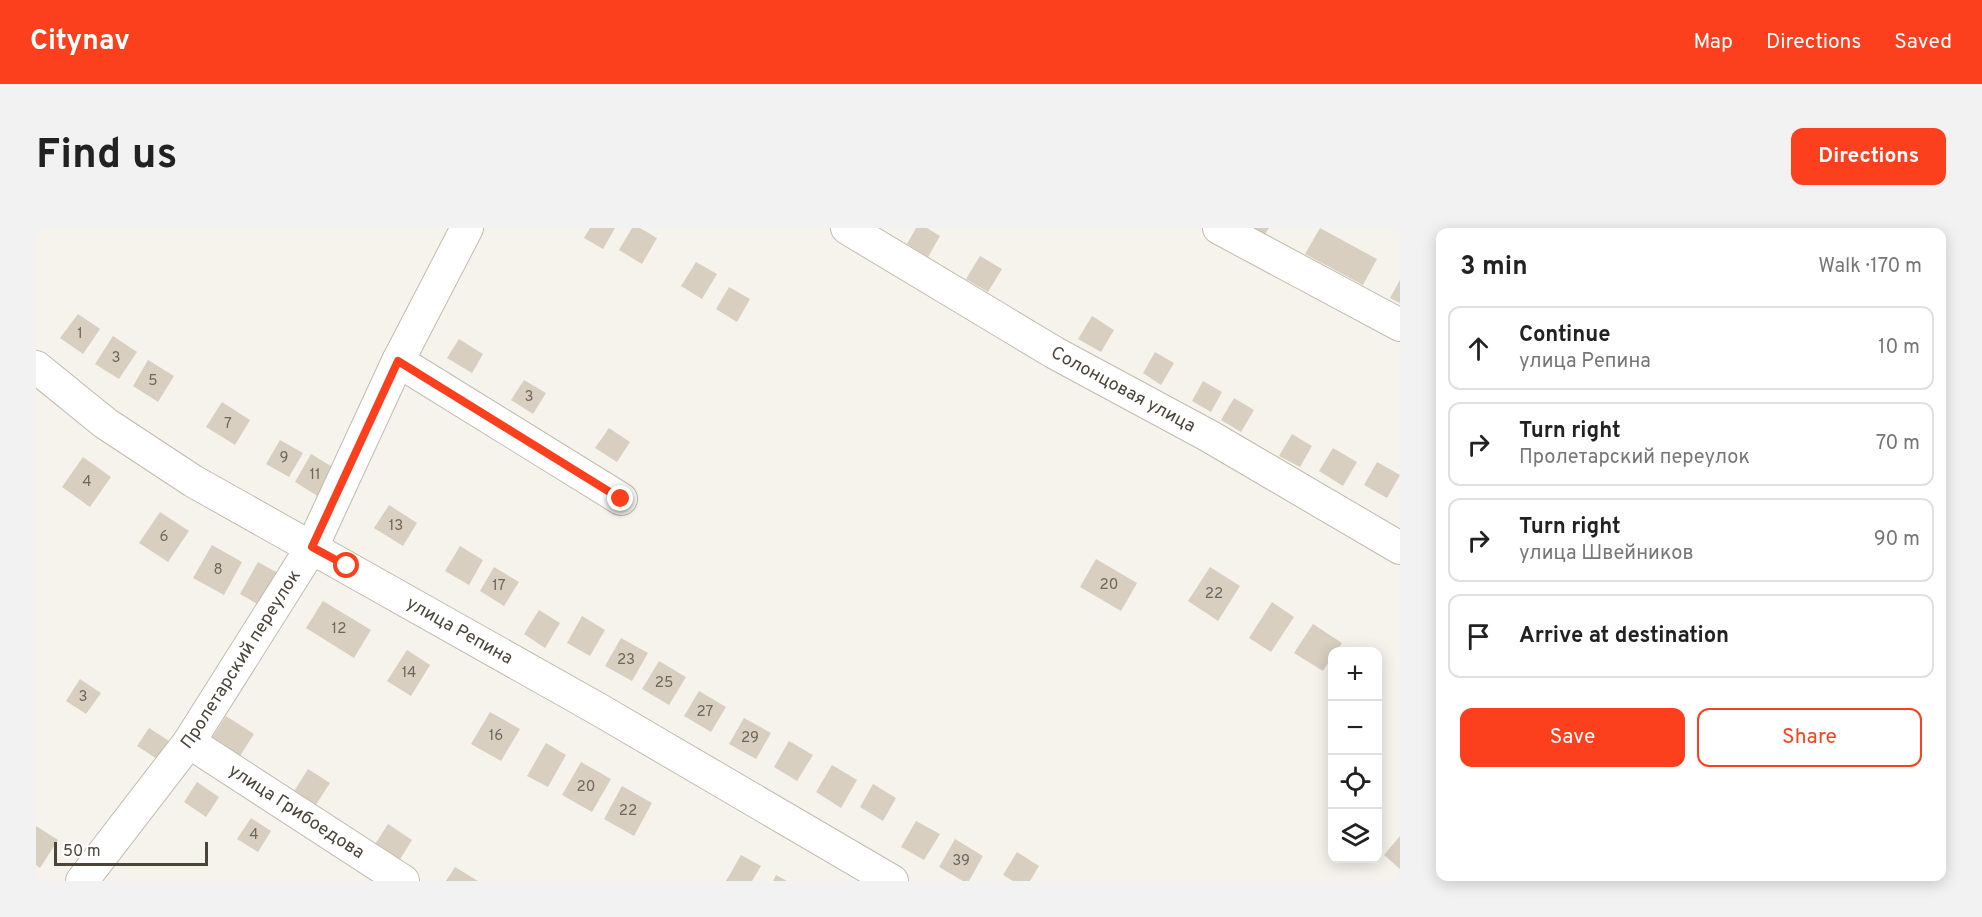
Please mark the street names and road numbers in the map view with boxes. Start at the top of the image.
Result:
street label: Солонцовая улица [1047,341,1199,438]
street label: Пролетарский переулок [176,565,306,754]
street label: улица Репина [402,592,517,670]
street label: улица Грибоедова [224,759,369,864]

